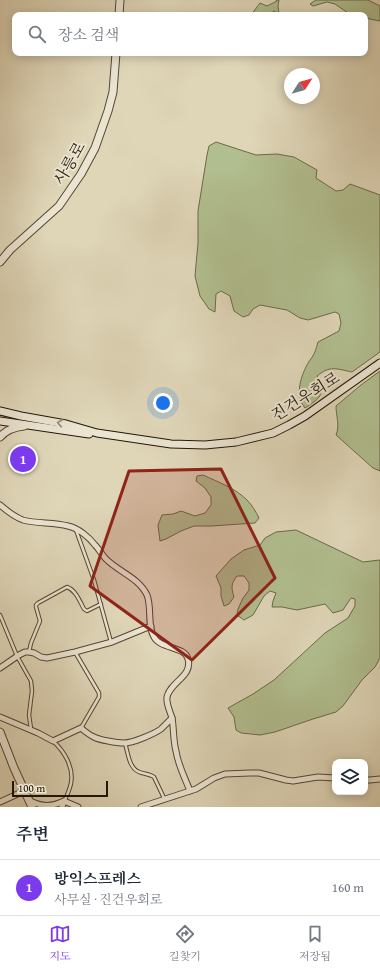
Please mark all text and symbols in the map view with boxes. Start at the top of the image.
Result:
search box [12,12,368,56]
icon: search [26,23,48,45]
text: 장소 검색 [58,24,119,45]
north arrow [284,68,320,104]
street label: 사릉로 [47,136,91,189]
street label: 진건우회로 [266,365,345,427]
your location [153,393,173,413]
one-way arrow [57,419,63,428]
pin: 1 [10,444,36,474]
map controls [332,759,368,795]
button: layers [332,759,368,795]
scale bar [12,779,108,798]
text: 100 m [18,780,45,796]
text: 주변 [16,821,49,846]
text: 방익스프레스 [54,868,141,889]
text: 1 [26,878,32,897]
text: 160 m [332,878,364,897]
text: 사무실 · 진건우회로 [54,890,162,909]
tab: 지도 [49,923,71,964]
tab: 길찾기 [169,923,201,964]
tab: 저장됨 [299,923,331,964]

